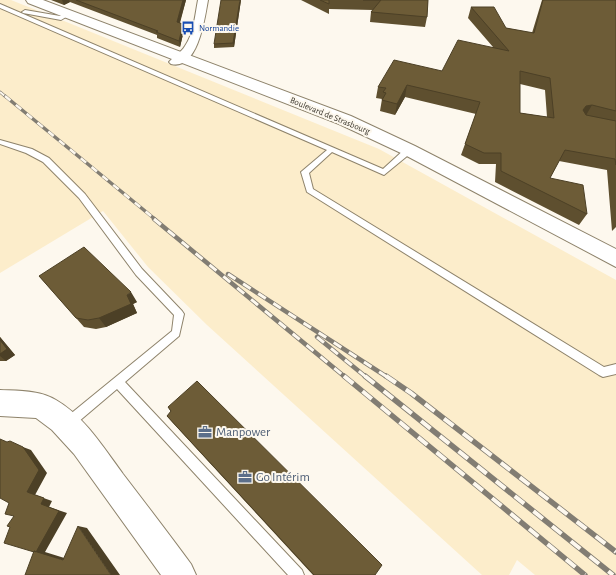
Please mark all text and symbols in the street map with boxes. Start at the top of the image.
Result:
bus stop icon: Normandie [180,20,196,36]
place label: Normandie [199,24,239,33]
street label: Boulevard de Strasbourg [289,96,372,136]
office icon: Manpower [197,424,213,440]
place label: Manpower [216,426,271,439]
office icon: Go Intérim [237,469,253,485]
place label: Go Intérim [256,471,310,484]

